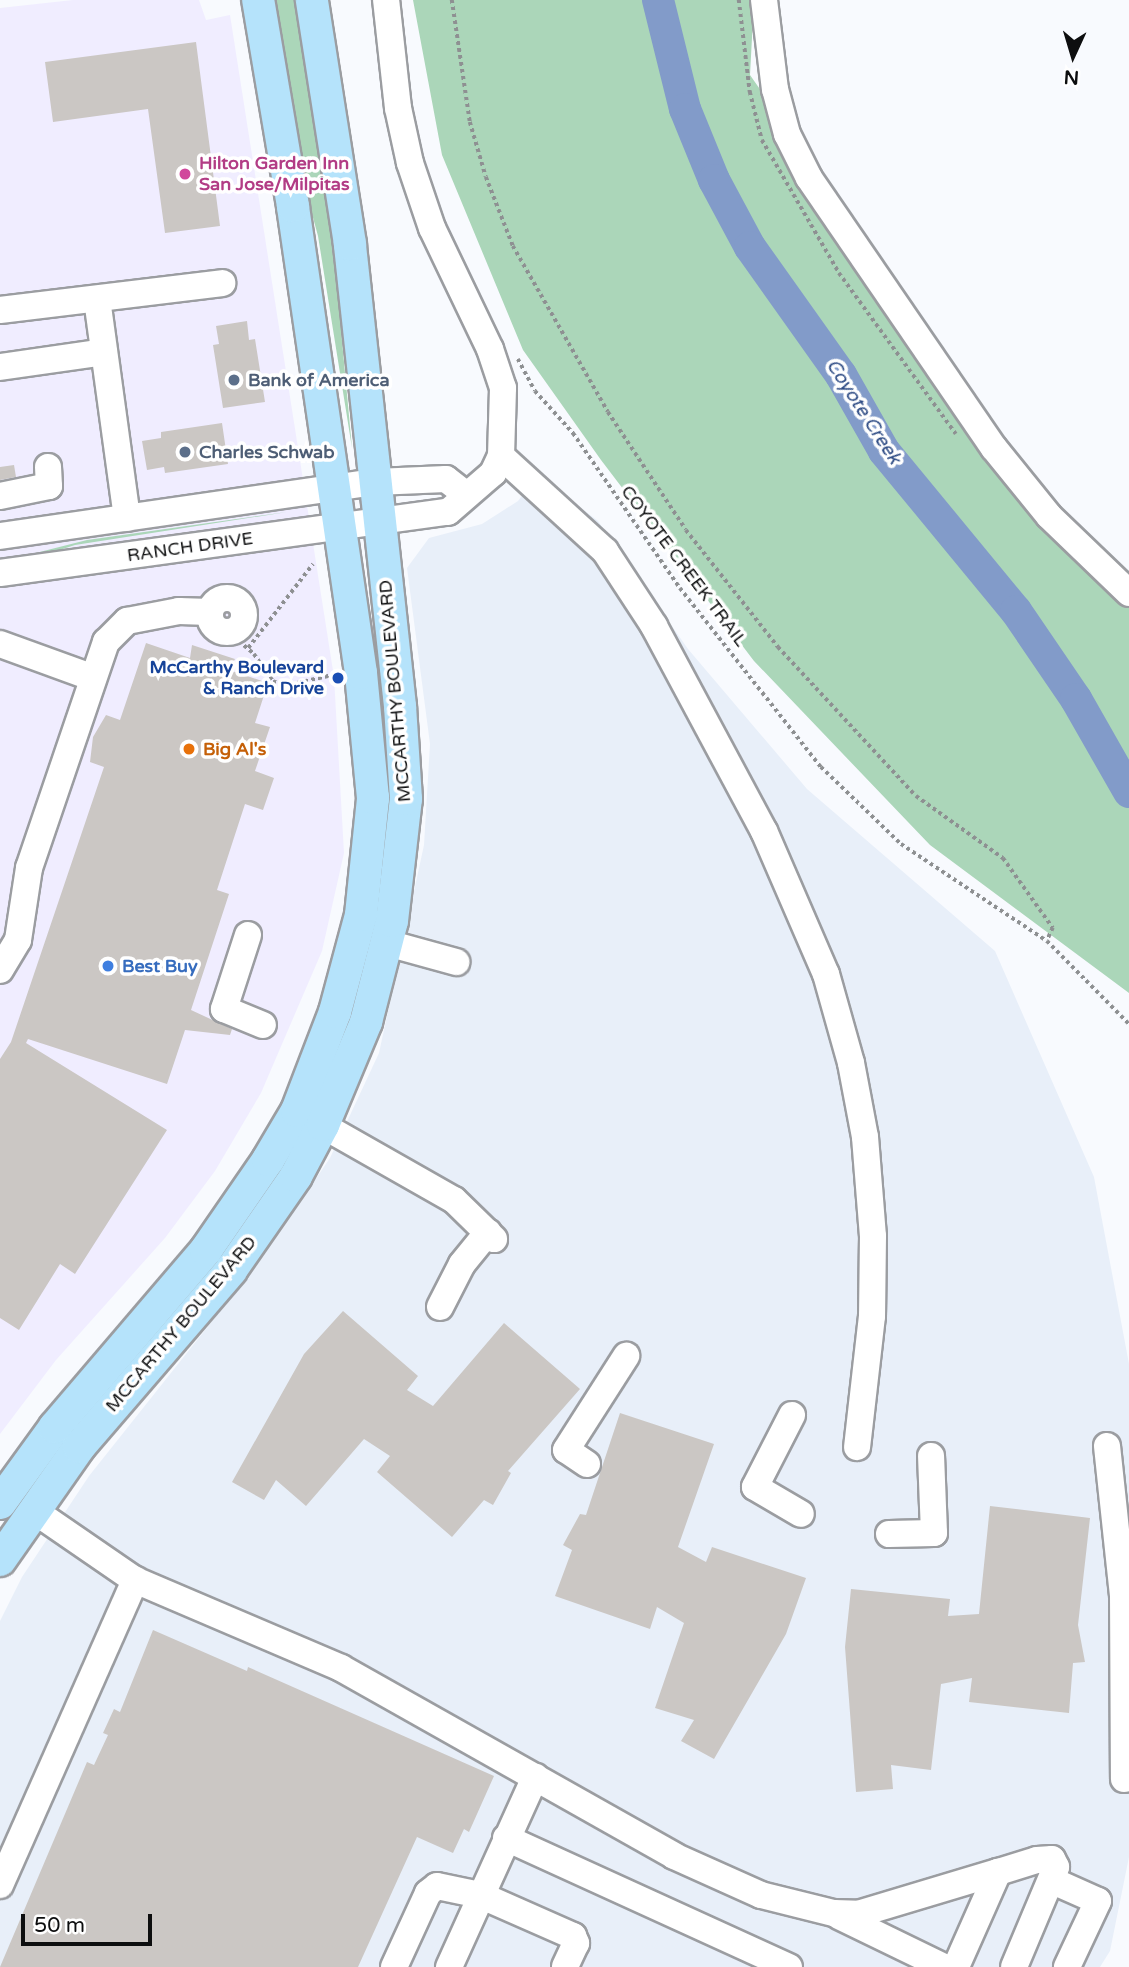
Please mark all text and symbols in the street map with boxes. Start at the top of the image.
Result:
north arrow [1038,21,1108,91]
text: N [1063,65,1080,88]
place label: Hilton Garden Inn San Jose/Milpitas [199,153,350,196]
marker: Hilton Garden Inn San Jose/Milpitas [177,166,193,182]
water label: Coyote Creek [821,355,905,469]
place label: Bank of America [248,369,390,391]
marker: Bank of America [226,372,242,388]
place label: Charles Schwab [199,441,335,463]
marker: Charles Schwab [177,444,193,460]
street label: COYOTE CREEK TRAIL [616,481,752,651]
street label: RANCH DRIVE [126,527,254,567]
street label: MCCARTHY BOULEVARD [375,579,415,803]
place label: McCarthy Boulevard & Ranch Drive [150,657,324,700]
marker: McCarthy Boulevard & Ranch Drive [330,670,346,686]
place label: Big Al's [203,738,266,760]
marker: Big Al's [181,741,197,757]
place label: Best Buy [122,955,198,977]
marker: Best Buy [100,958,116,974]
street label: MCCARTHY BOULEVARD [101,1232,261,1416]
scale bar [24,1900,156,1944]
text: 50 m [34,1913,85,1938]

